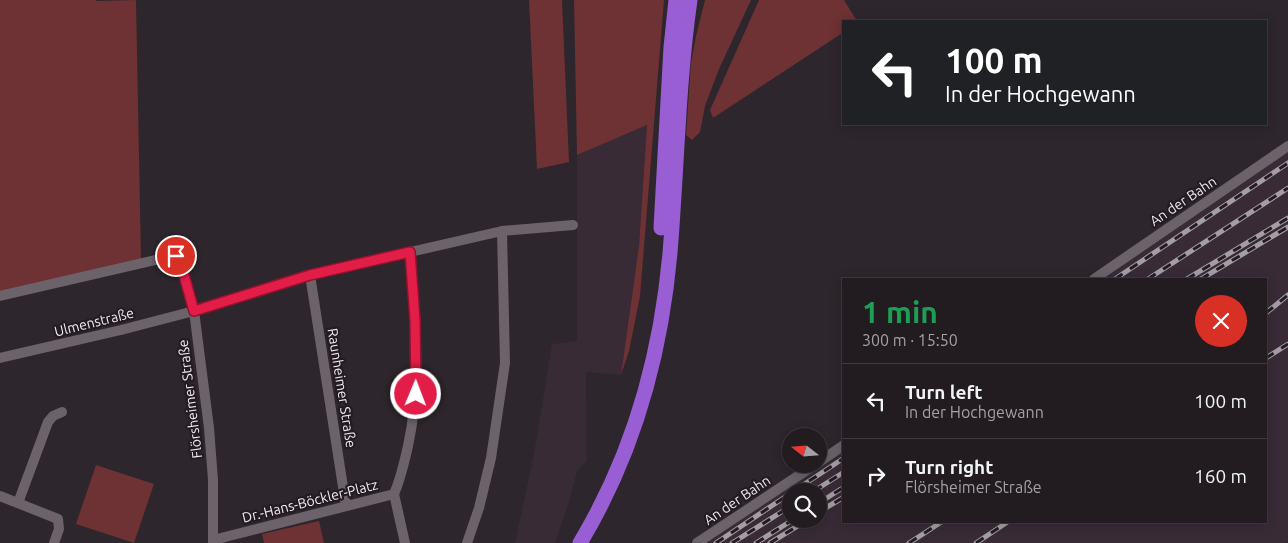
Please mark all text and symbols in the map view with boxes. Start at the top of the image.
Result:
icon: left [862,40,927,105]
text: 100 m [945,40,1043,80]
text: In der Hochgewann [945,81,1136,106]
street label: An der Bahn [1147,173,1219,229]
pin [155,235,197,277]
icon: arrive [162,242,190,270]
text: 1 min [862,295,938,329]
button: close [1195,295,1247,347]
street label: Ulmenstraße [53,304,135,340]
street label: Raunheimer Straße [325,327,359,449]
text: 300 m · 15:50 [862,331,958,349]
street label: Flörsheimer Straße [175,339,205,459]
position arrow [389,367,441,419]
text: Turn left [905,381,983,403]
icon: left [862,387,890,415]
text: 100 m [1194,390,1247,412]
text: In der Hochgewann [905,403,1044,421]
north arrow [782,428,828,472]
map controls [782,428,827,528]
text: Turn right [905,456,993,478]
icon: right [862,462,890,490]
text: 160 m [1194,465,1247,487]
street label: An der Bahn [701,472,773,528]
street label: Dr.-Hans-Böckler-Platz [240,476,380,526]
text: Flörsheimer Straße [905,478,1042,496]
button: search [782,483,827,528]

